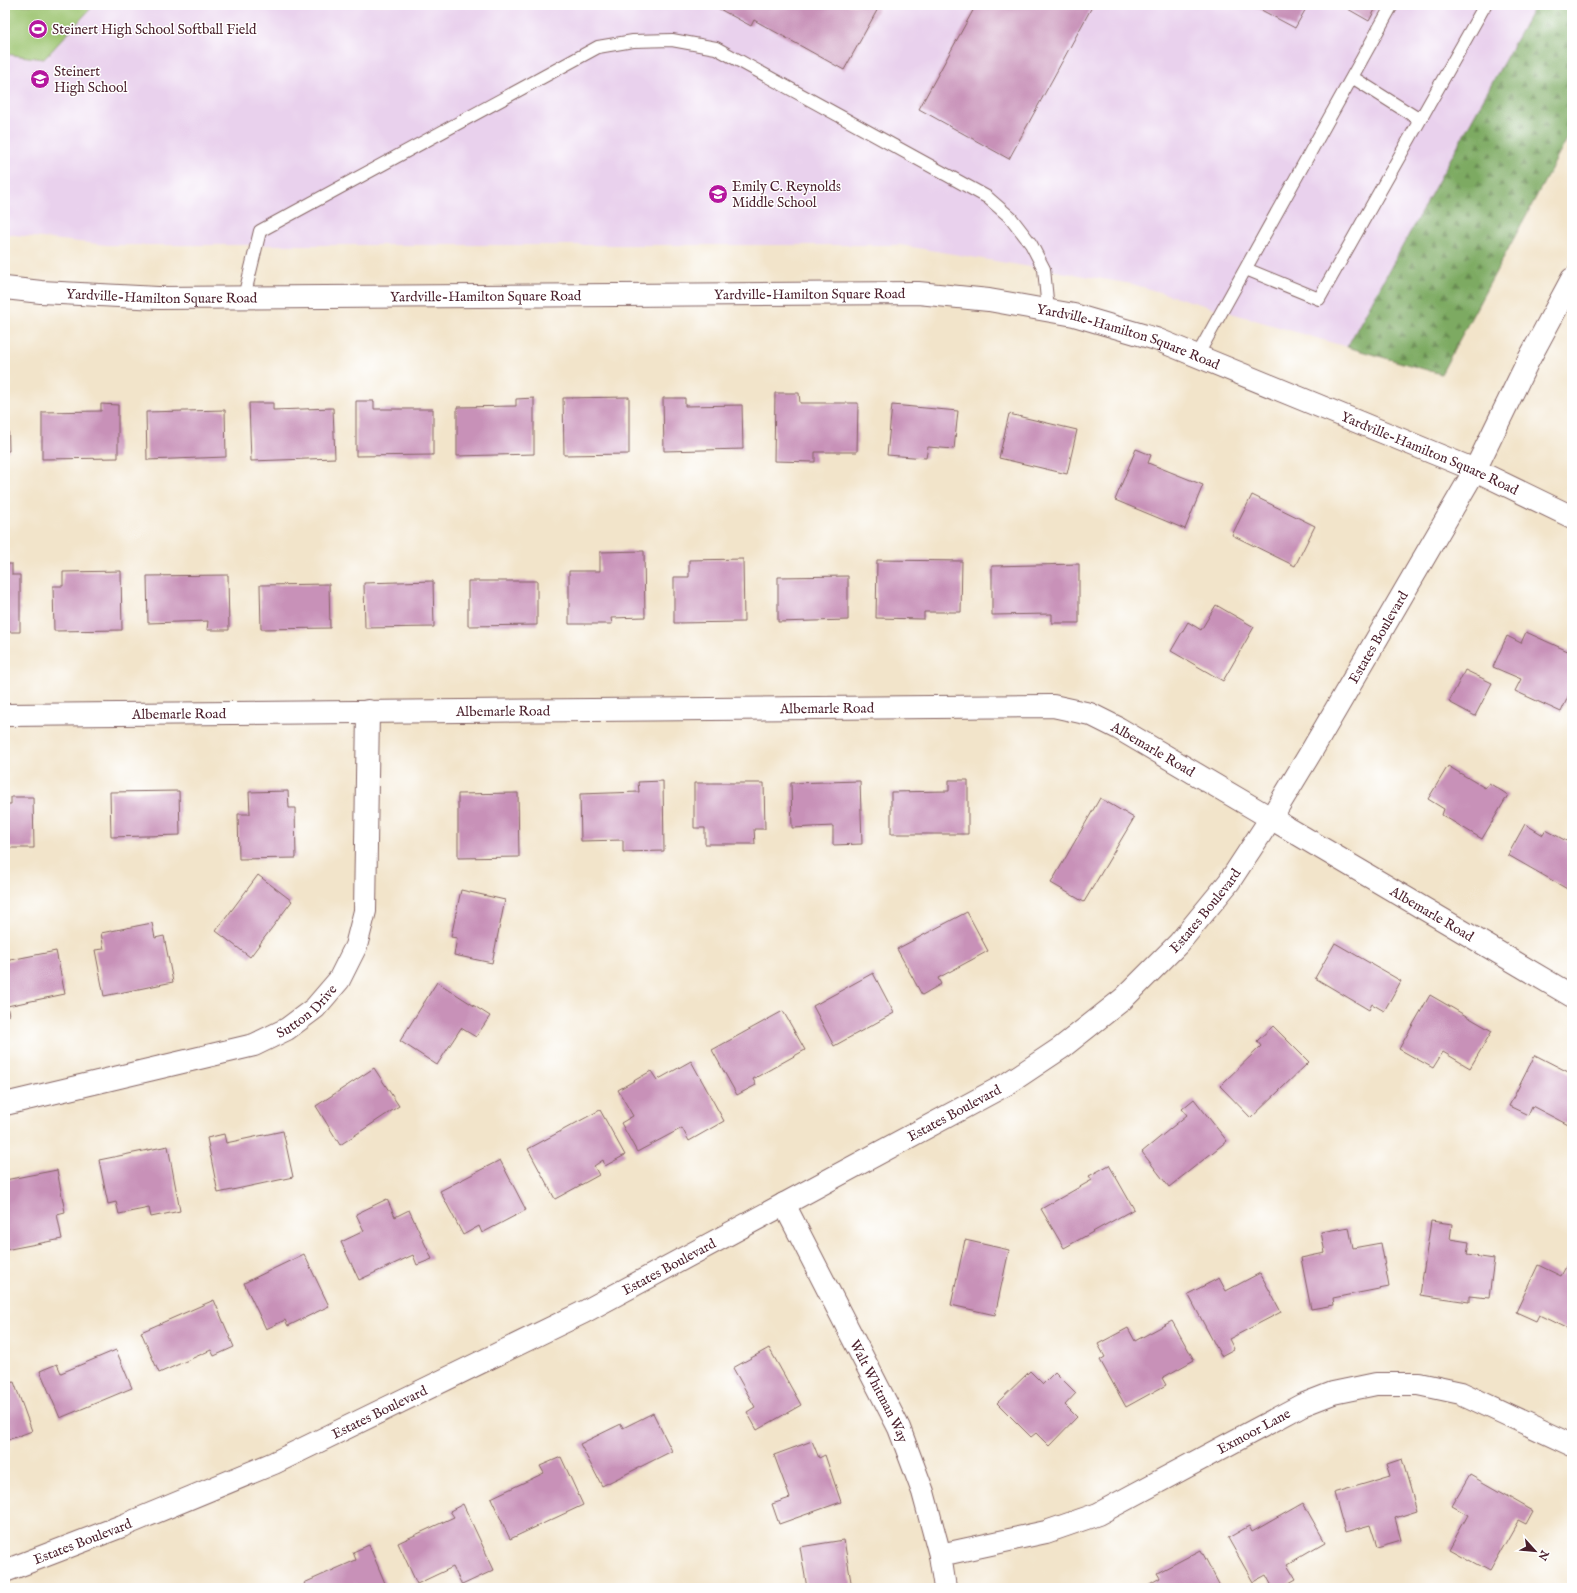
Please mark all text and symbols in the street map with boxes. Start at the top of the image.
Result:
sports icon: Steinert High School Softball Field [27,18,49,40]
place label: Steinert High School Softball Field [52,21,257,39]
place label: Steinert High School [54,63,127,97]
school or university icon: Steinert High School [29,68,51,90]
place label: Emily C. Reynolds Middle School [732,178,841,212]
school or university icon: Emily C. Reynolds Middle School [707,183,729,205]
street label: Yardville-Hamilton Square Road [66,285,258,308]
street label: Yardville-Hamilton Square Road [714,285,906,304]
street label: Yardville-Hamilton Square Road [390,287,582,306]
street label: Yardville-Hamilton Square Road [1035,301,1223,374]
street label: Yardville-Hamilton Square Road [1338,408,1522,500]
street label: Estates Boulevard [1345,588,1413,687]
street label: Albemarle Road [779,700,875,718]
street label: Albemarle Road [455,702,551,721]
street label: Albemarle Road [131,705,227,724]
street label: Albemarle Road [1107,718,1198,782]
street label: Estates Boulevard [1166,865,1246,957]
street label: Albemarle Road [1386,882,1477,946]
street label: Sutton Drive [274,981,342,1043]
street label: Estates Boulevard [904,1081,1005,1146]
street label: Estates Boulevard [619,1234,720,1300]
street label: Walt Whitman Way [845,1337,912,1445]
street label: Estates Boulevard [329,1382,431,1443]
street label: Exmoor Lane [1214,1405,1294,1459]
street label: Estates Boulevard [31,1515,135,1569]
north arrow [1515,1531,1555,1571]
text: N [1534,1547,1552,1563]

